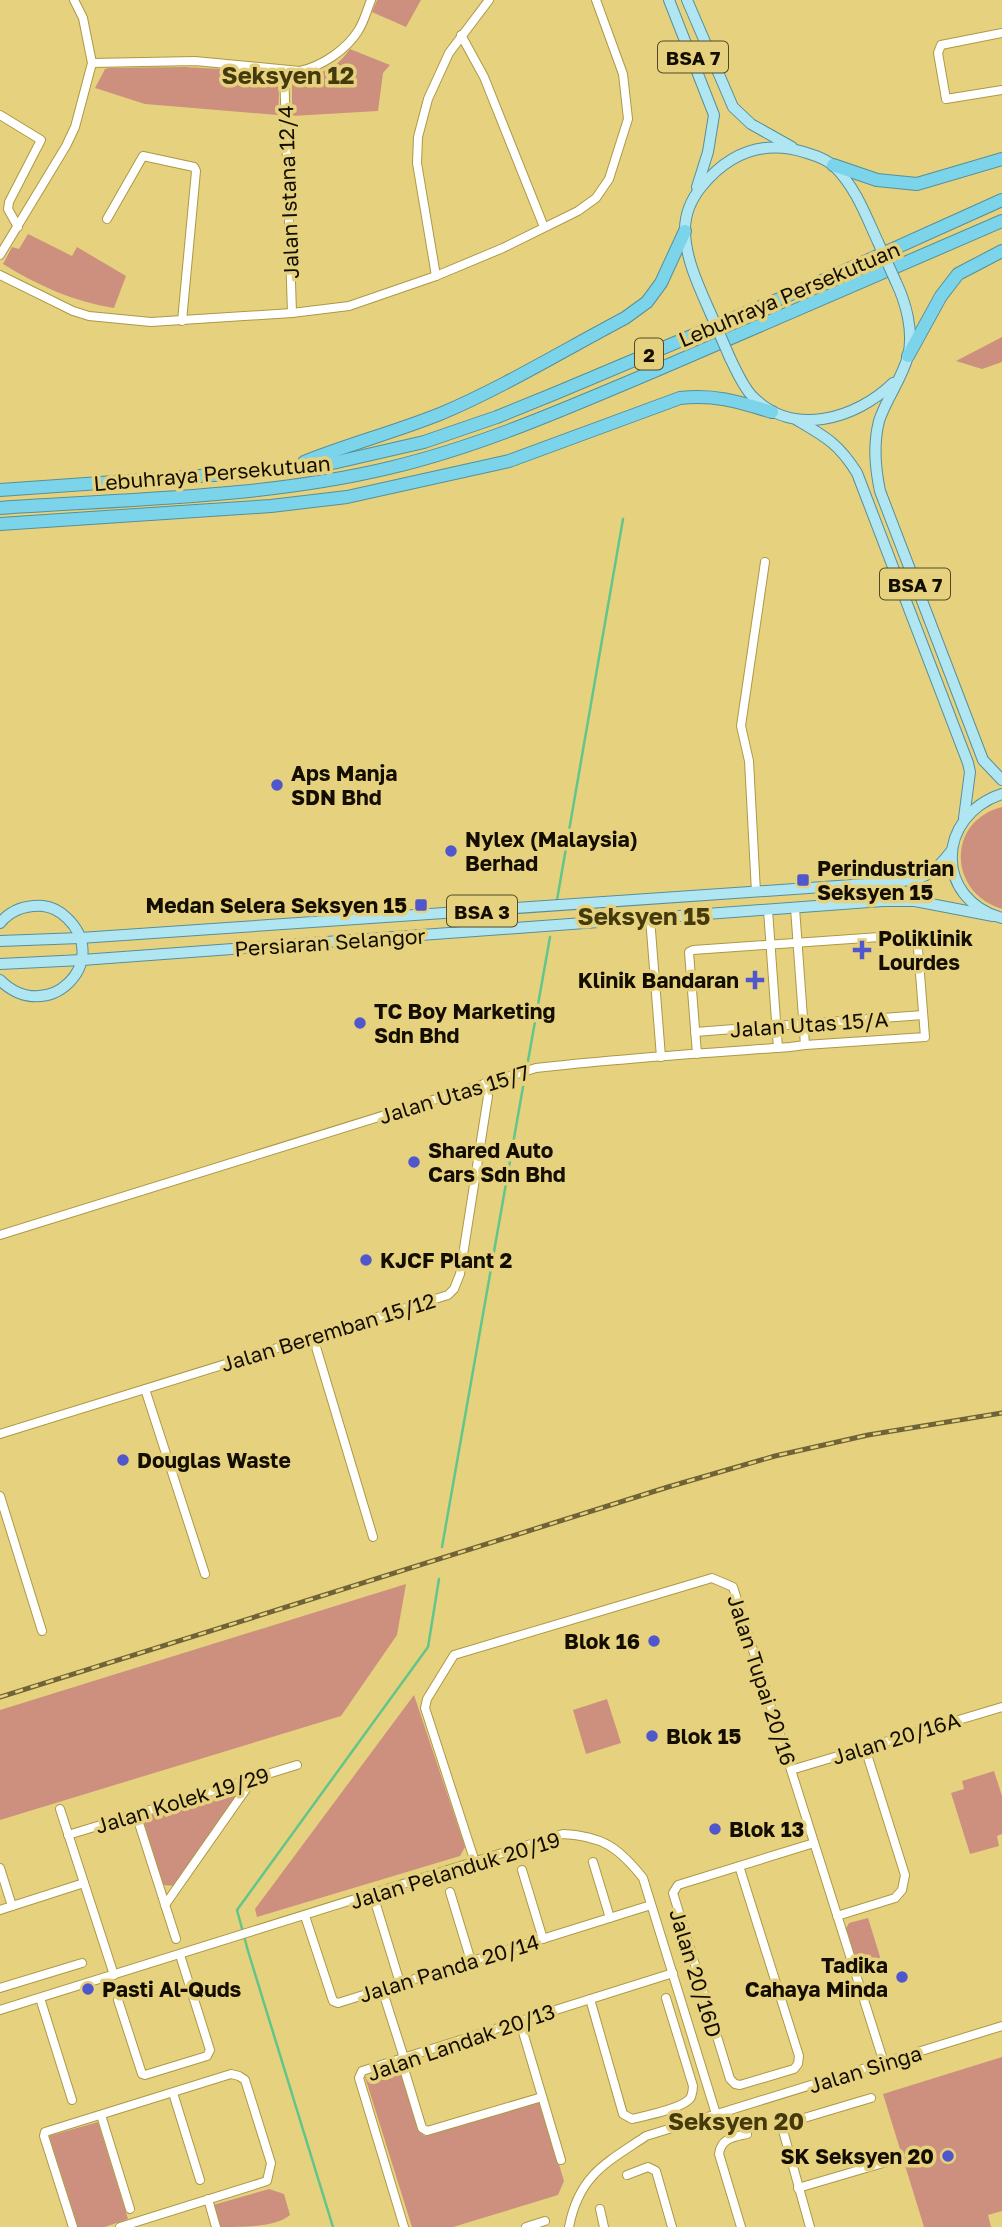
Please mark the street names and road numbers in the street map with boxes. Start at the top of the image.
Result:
road number: BSA 7 [658,41,728,72]
street label: Jalan Istana 12/4 [272,105,304,279]
street label: Lebuhraya Persekutuan [674,236,904,352]
road number: 2 [635,338,663,370]
street label: Lebuhraya Persekutuan [92,450,332,496]
road number: BSA 7 [880,568,950,600]
road number: BSA 3 [447,896,517,926]
street label: Persiaran Selangor [234,922,426,962]
street label: Jalan Utas 15/A [729,1005,889,1043]
street label: Jalan Utas 15/7 [376,1059,532,1129]
street label: Jalan Beremban 15/12 [218,1287,438,1377]
street label: Jalan Tupai 20/16 [722,1591,802,1769]
street label: Jalan 20/16A [829,1706,963,1770]
street label: Jalan Kolek 19/29 [92,1761,272,1839]
street label: Jalan Pelanduk 20/19 [347,1826,563,1914]
street label: Jalan 20/16D [664,1906,728,2040]
street label: Jalan Panda 20/14 [356,1928,542,2008]
street label: Jalan Landak 20/13 [364,1998,558,2086]
street label: Jalan Singa [805,2039,925,2099]

